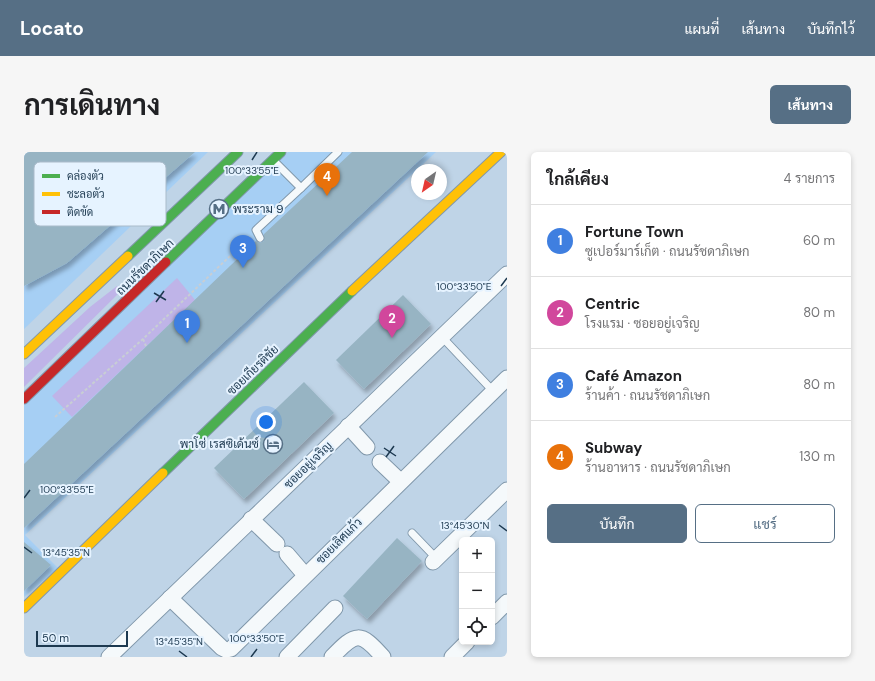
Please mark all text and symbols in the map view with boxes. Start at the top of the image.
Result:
text: Locato [20,16,84,41]
text: แผนที่ [684,20,719,38]
text: เส้นทาง [741,20,785,38]
text: บันทึกไว้ [807,20,855,38]
button: เส้นทาง [770,85,851,124]
text: การเดินทาง [24,87,160,124]
legend [34,162,166,226]
pin: 4 [314,163,340,196]
text: 100°33'55"E [225,164,279,177]
north arrow [411,164,447,200]
text: ใกล้เคียง [547,168,609,190]
text: คล่องตัว [67,169,104,183]
text: 4 รายการ [784,170,835,187]
text: ชะลอตัว [67,187,105,201]
metro station icon: พระราม 9 [208,198,230,220]
place label: พระราม 9 [233,201,284,217]
text: ติดขัด [67,205,93,219]
text: Fortune Town [585,222,684,242]
text: 1 [558,232,562,249]
text: 60 m [803,232,835,249]
street label: ถนนรัชดาภิเษก [113,235,177,299]
pin: 3 [230,235,256,268]
text: ซูเปอร์มาร์เก็ต · ถนนรัชดาภิเษก [585,243,750,260]
text: 100°33'50"E [437,280,492,293]
text: Centric [585,294,640,314]
text: 2 [556,304,564,321]
text: 80 m [803,304,835,321]
pin: 2 [379,305,405,338]
pin: 1 [174,310,200,343]
text: โรงแรม · ซอยอยู่เจริญ [585,315,700,332]
street label: ซอยเกียรติชัย [224,341,282,399]
text: Café Amazon [585,366,682,386]
text: 3 [556,376,564,393]
text: 80 m [803,376,835,393]
text: ร้านค้า · ถนนรัชดาภิเษก [585,387,710,404]
your location [256,412,276,432]
hotel icon: พาโซ่ เรสซิเด้นซ์ [262,433,284,455]
place label: พาโซ่ เรสซิเด้นซ์ [180,436,259,452]
street label: ซอยอยู่เจริญ [280,438,336,492]
text: Subway [585,438,642,458]
text: 4 [556,448,564,465]
text: 130 m [799,448,835,465]
text: ร้านอาหาร · ถนนรัชดาภิเษก [585,459,731,476]
text: 100°33'55"E [40,483,94,496]
button: บันทึก [547,504,687,543]
button: แชร์ [695,504,835,543]
street label: ซอยเลิศแก้ว [312,514,366,568]
text: 13°45'30"N [441,519,489,532]
map controls [459,537,495,645]
button: + [459,537,495,573]
text: 13°45'35"N [42,546,90,559]
button: − [459,573,495,609]
button: locate [459,609,495,645]
scale bar [36,629,128,648]
text: 50 m [42,631,69,645]
text: 100°33'50"E [230,632,285,645]
text: 13°45'35"N [155,635,203,648]

